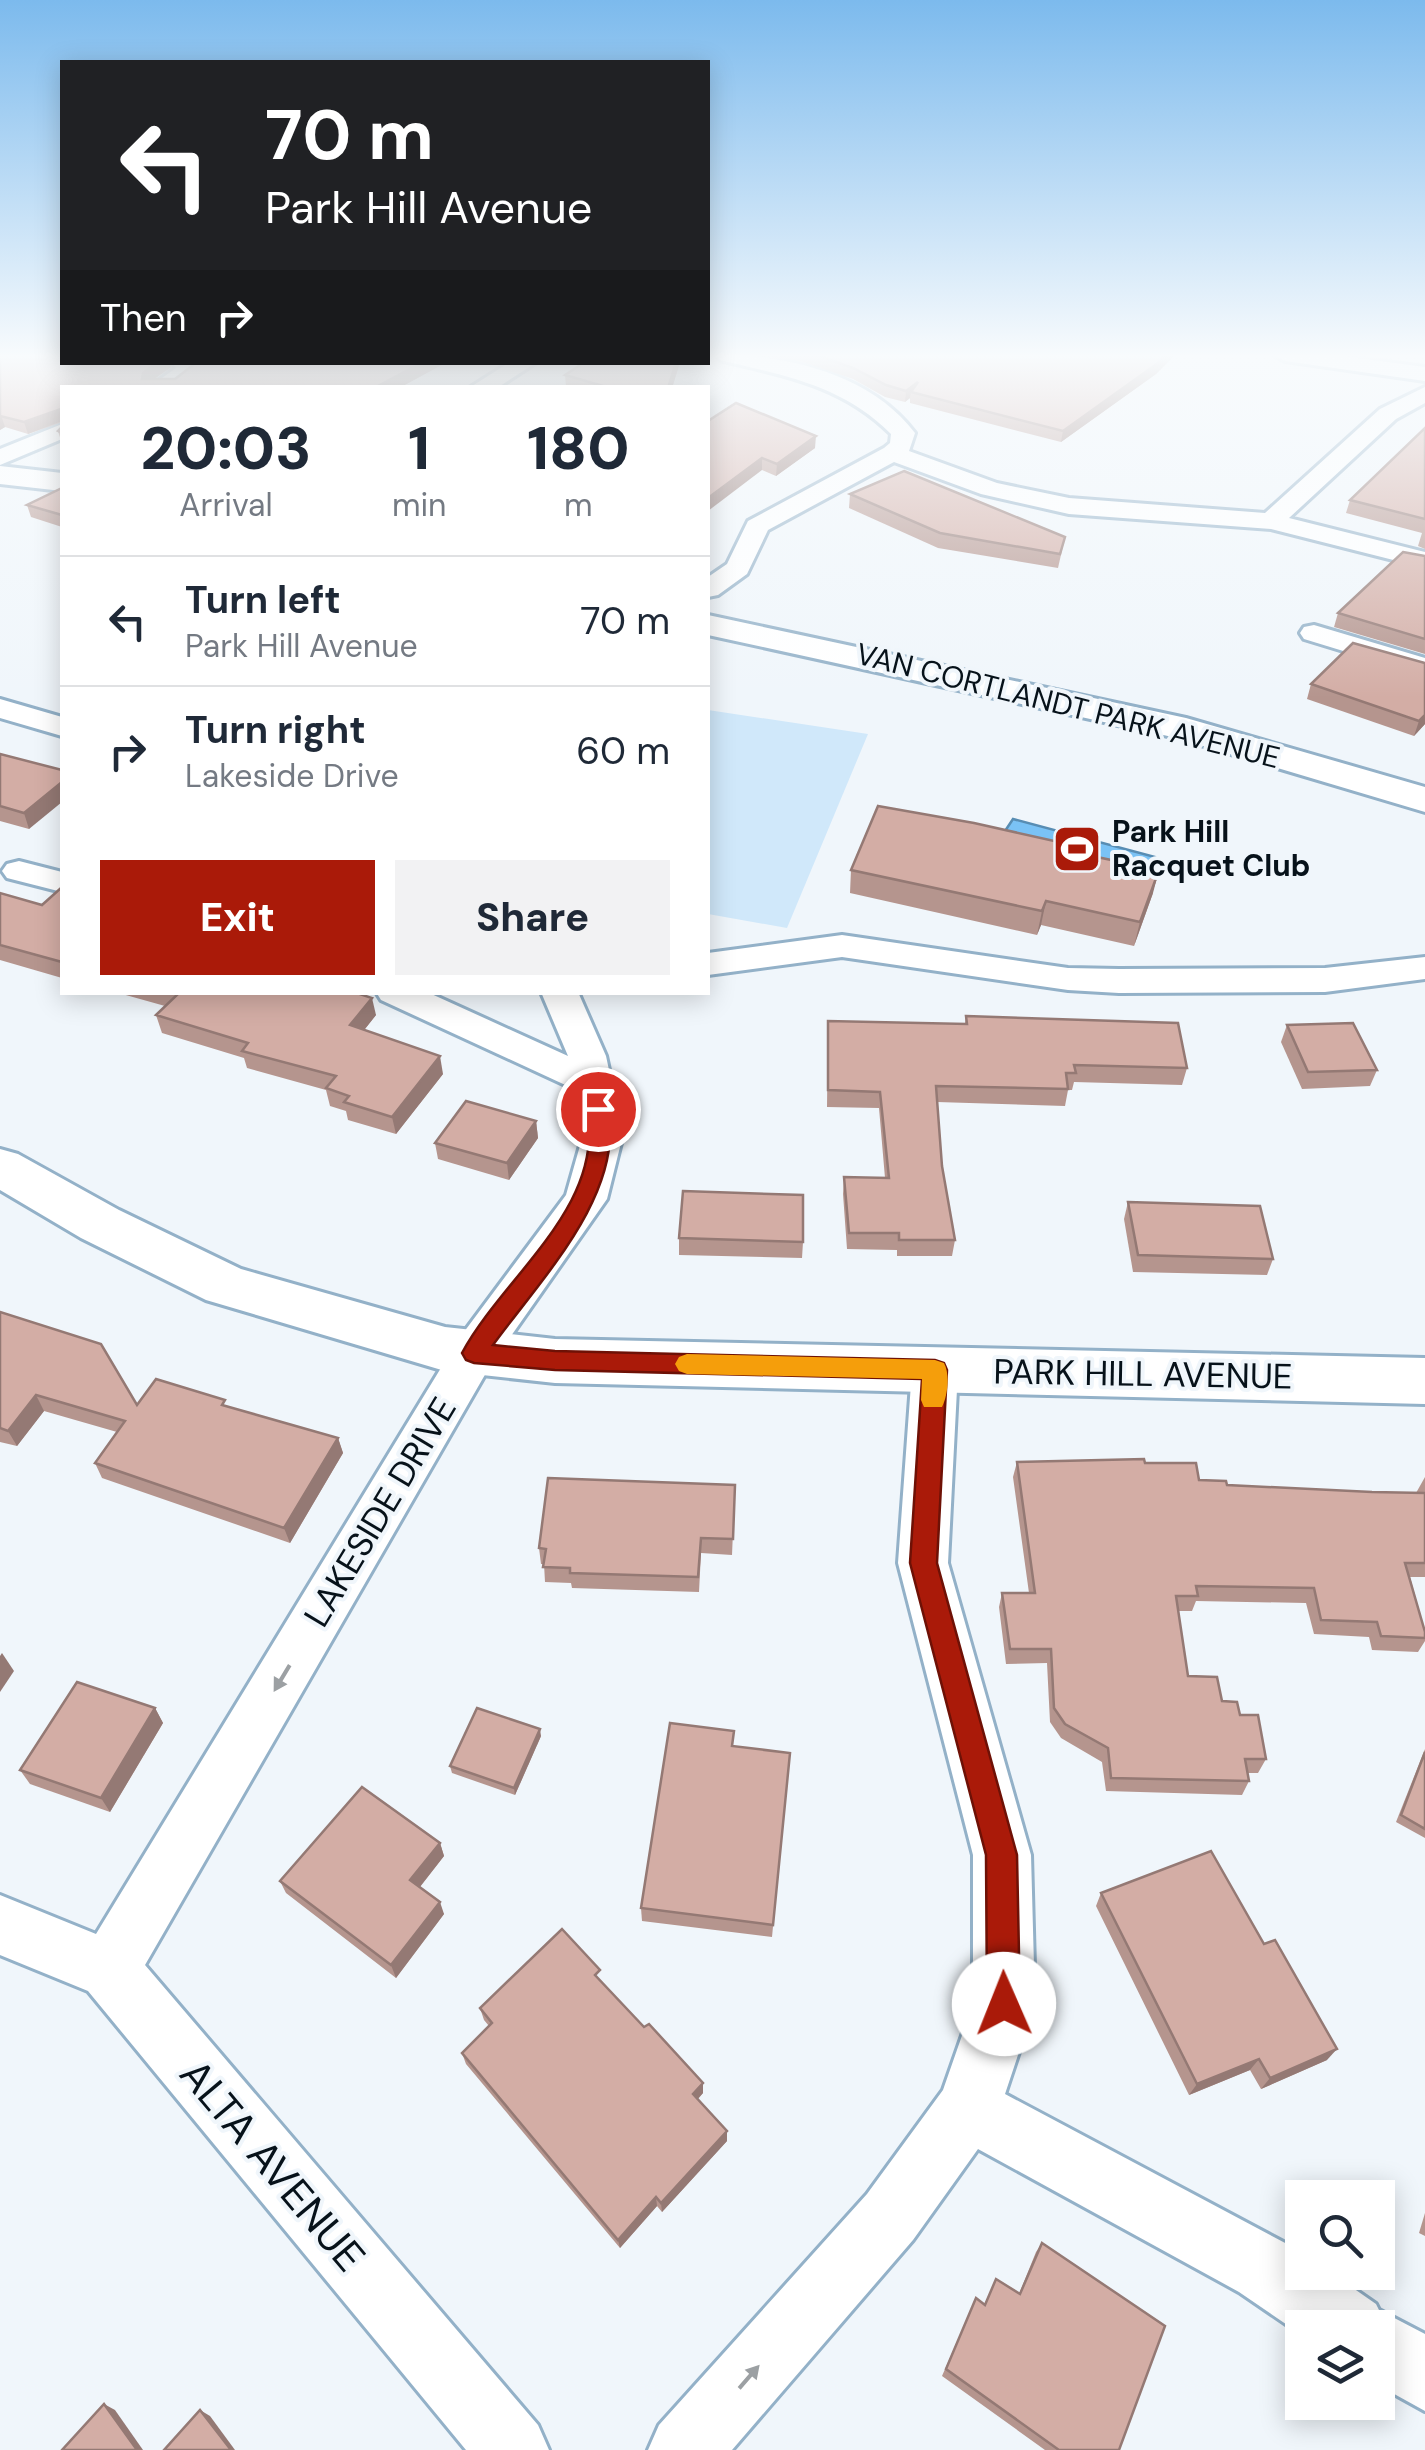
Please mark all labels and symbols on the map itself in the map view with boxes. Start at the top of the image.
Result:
street label: VAN CORTLANDT PARK AVENUE [852,634,1284,777]
place label: Park Hill Racquet Club [1112,812,1310,885]
sports icon: Park Hill Racquet Club [1051,823,1103,875]
pin [556,1067,641,1152]
street label: PARK HILL AVENUE [993,1348,1293,1400]
street label: LAKESIDE DRIVE [293,1389,467,1635]
one-way arrow [274,1664,291,1692]
position arrow [952,1952,1056,2056]
street label: ALTA AVENUE [168,2048,377,2283]
one-way arrow [737,2365,759,2390]

